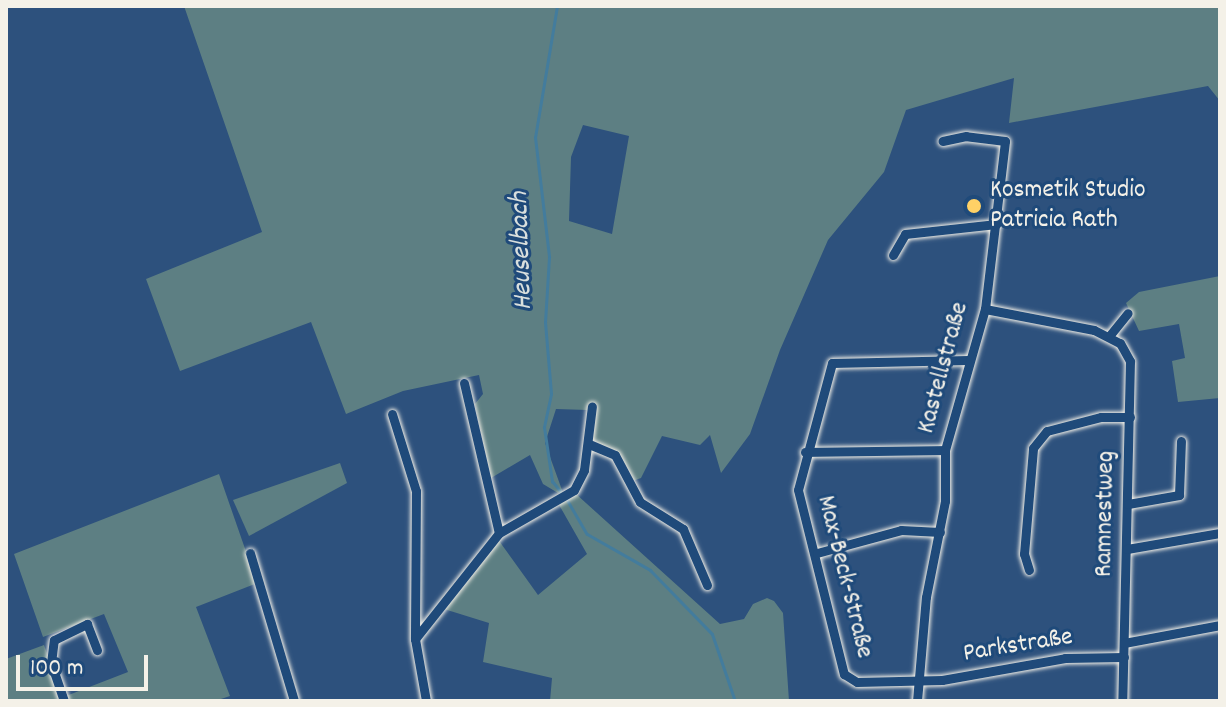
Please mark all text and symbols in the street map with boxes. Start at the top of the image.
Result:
place label: Kosmetik Studio Patricia Rath [990,175,1146,236]
water label: Heuselbach [504,191,542,311]
marker: Kosmetik Studio Patricia Rath [965,197,983,215]
street label: Kastellstraße [911,299,977,437]
street label: Ramnestweg [1089,451,1123,577]
street label: Max-Beck-Straße [809,492,879,662]
street label: Parkstraße [961,622,1075,670]
scale bar [20,639,152,689]
text: 100 m [30,652,83,686]

